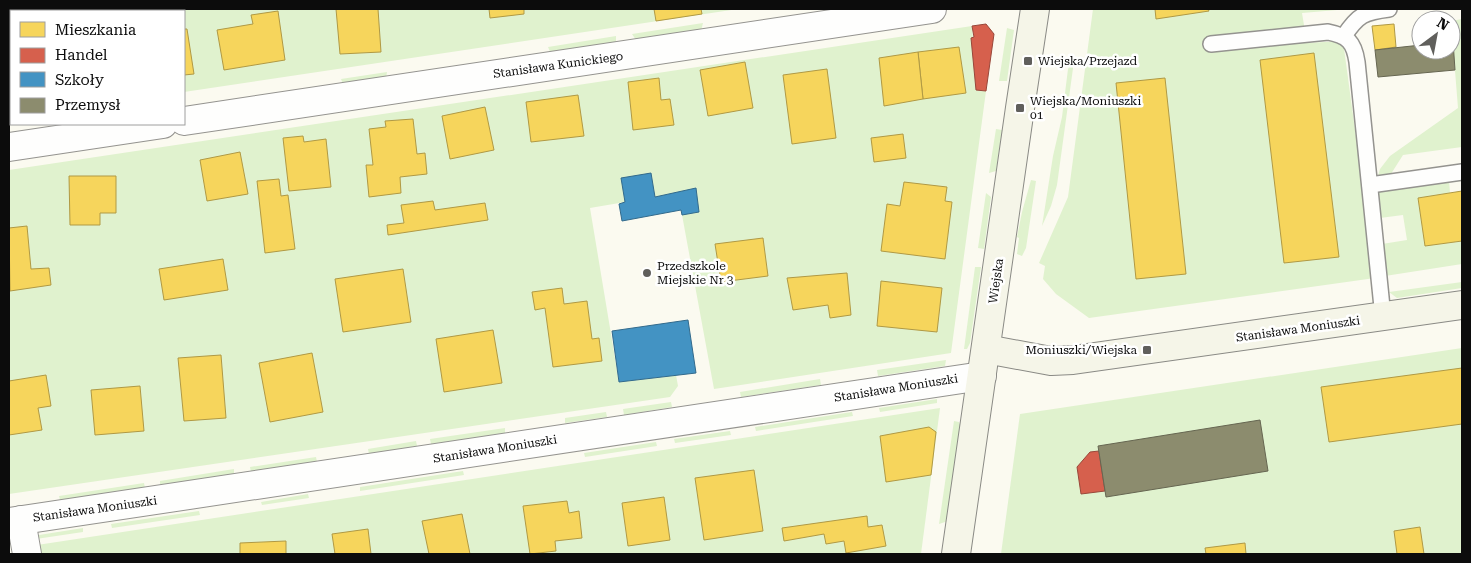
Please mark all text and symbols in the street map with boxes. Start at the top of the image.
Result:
legend [10,10,185,125]
north arrow [1411,10,1461,60]
text: N [1434,14,1452,34]
text: Mieszkania [55,21,136,39]
text: Handel [55,46,108,64]
street label: Stanisława Kunickiego [492,49,624,81]
place label: Wiejska/Przejazd [1038,54,1137,68]
marker: Wiejska/Przejazd [1022,55,1034,67]
text: Szkoły [55,71,104,89]
place label: Wiejska/Moniuszki 01 [1030,94,1141,122]
text: Przemysł [55,96,121,114]
marker: Wiejska/Moniuszki 01 [1014,102,1026,114]
street label: Wiejska [986,257,1006,305]
place label: Przedszkole Miejskie Nr 3 [657,259,734,287]
marker: Przedszkole Miejskie Nr 3 [641,267,653,279]
street label: Stanisława Moniuszki [1235,313,1361,345]
place label: Moniuszki/Wiejska [1025,343,1137,357]
marker: Moniuszki/Wiejska [1141,344,1153,356]
street label: Stanisława Moniuszki [833,371,959,405]
street label: Stanisława Moniuszki [432,432,558,466]
street label: Stanisława Moniuszki [32,493,158,525]

